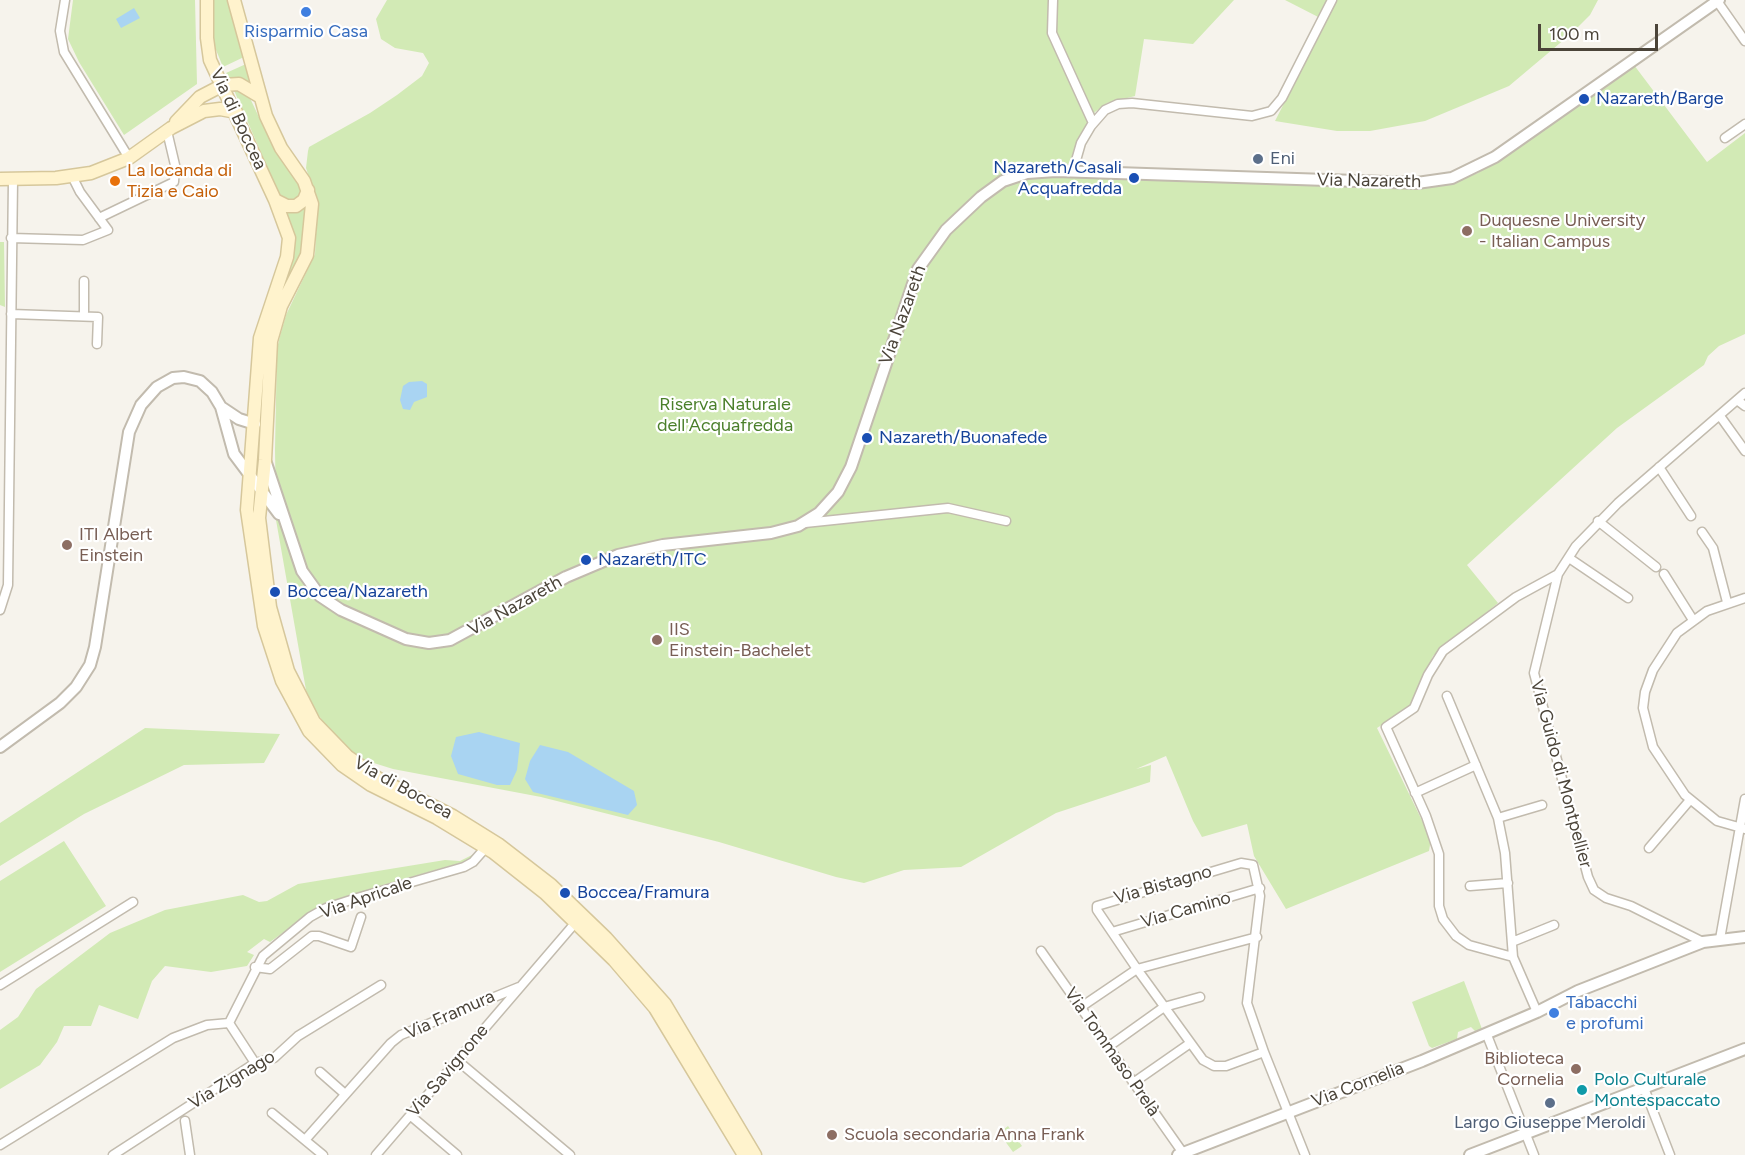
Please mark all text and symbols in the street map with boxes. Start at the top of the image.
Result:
marker: Risparmio Casa [299,5,313,19]
scale bar [1541,12,1661,50]
place label: Risparmio Casa [244,21,368,43]
text: 100 m [1549,23,1599,45]
street label: Via di Boccea [205,65,271,173]
place label: Nazareth/Barge [1596,88,1724,110]
marker: Nazareth/Barge [1577,92,1591,106]
place label: Eni [1270,148,1295,170]
marker: Eni [1251,152,1265,166]
place label: Nazareth/Casali Acquafredda [993,157,1122,200]
place label: La locanda di Tizia e Caio [127,160,232,202]
street label: Via Nazareth [1317,169,1421,193]
marker: Nazareth/Casali Acquafredda [1127,171,1141,185]
marker: La locanda di Tizia e Caio [108,174,122,188]
place label: Duquesne University - Italian Campus [1479,210,1645,252]
marker: Duquesne University - Italian Campus [1460,224,1474,238]
street label: Via Nazareth [875,262,931,368]
park label: Riserva Naturale dell'Acquafredda [657,394,793,436]
place label: Nazareth/Buonafede [879,427,1047,449]
marker: Nazareth/Buonafede [860,431,874,445]
place label: ITI Albert Einstein [79,524,153,566]
marker: ITI Albert Einstein [60,538,74,552]
place label: Nazareth/ITC [598,549,707,571]
marker: Nazareth/ITC [579,553,593,567]
street label: Via Nazareth [464,571,566,641]
place label: Boccea/Nazareth [287,581,428,603]
marker: Boccea/Nazareth [268,585,282,599]
place label: IIS Einstein-Bachelet [669,619,811,662]
marker: IIS Einstein-Bachelet [650,633,664,647]
street label: Via Guido di Montpellier [1525,678,1597,870]
street label: Via di Boccea [350,752,456,824]
street label: Via Bistagno [1112,861,1214,909]
street label: Via Apricale [317,872,415,924]
place label: Boccea/Framura [577,882,709,904]
marker: Boccea/Framura [558,886,572,900]
street label: Via Camino [1139,887,1233,933]
street label: Via Tommaso Prelà [1060,984,1164,1120]
street label: Via Framura [402,986,498,1044]
place label: Tabacchi e profumi [1566,992,1644,1034]
marker: Tabacchi e profumi [1547,1006,1561,1020]
street label: Via Savignone [403,1020,493,1122]
street label: Via Zignago [185,1046,279,1114]
place label: Biblioteca Cornelia [1484,1048,1564,1090]
street label: Via Cornelia [1309,1058,1407,1112]
marker: Biblioteca Cornelia [1569,1062,1583,1076]
place label: Polo Culturale Montespaccato [1594,1069,1720,1112]
marker: Polo Culturale Montespaccato [1575,1083,1589,1097]
marker: Largo Giuseppe Meroldi [1543,1096,1557,1110]
place label: Largo Giuseppe Meroldi [1454,1112,1646,1134]
place label: Scuola secondaria Anna Frank [844,1124,1084,1146]
marker: Scuola secondaria Anna Frank [825,1128,839,1142]

